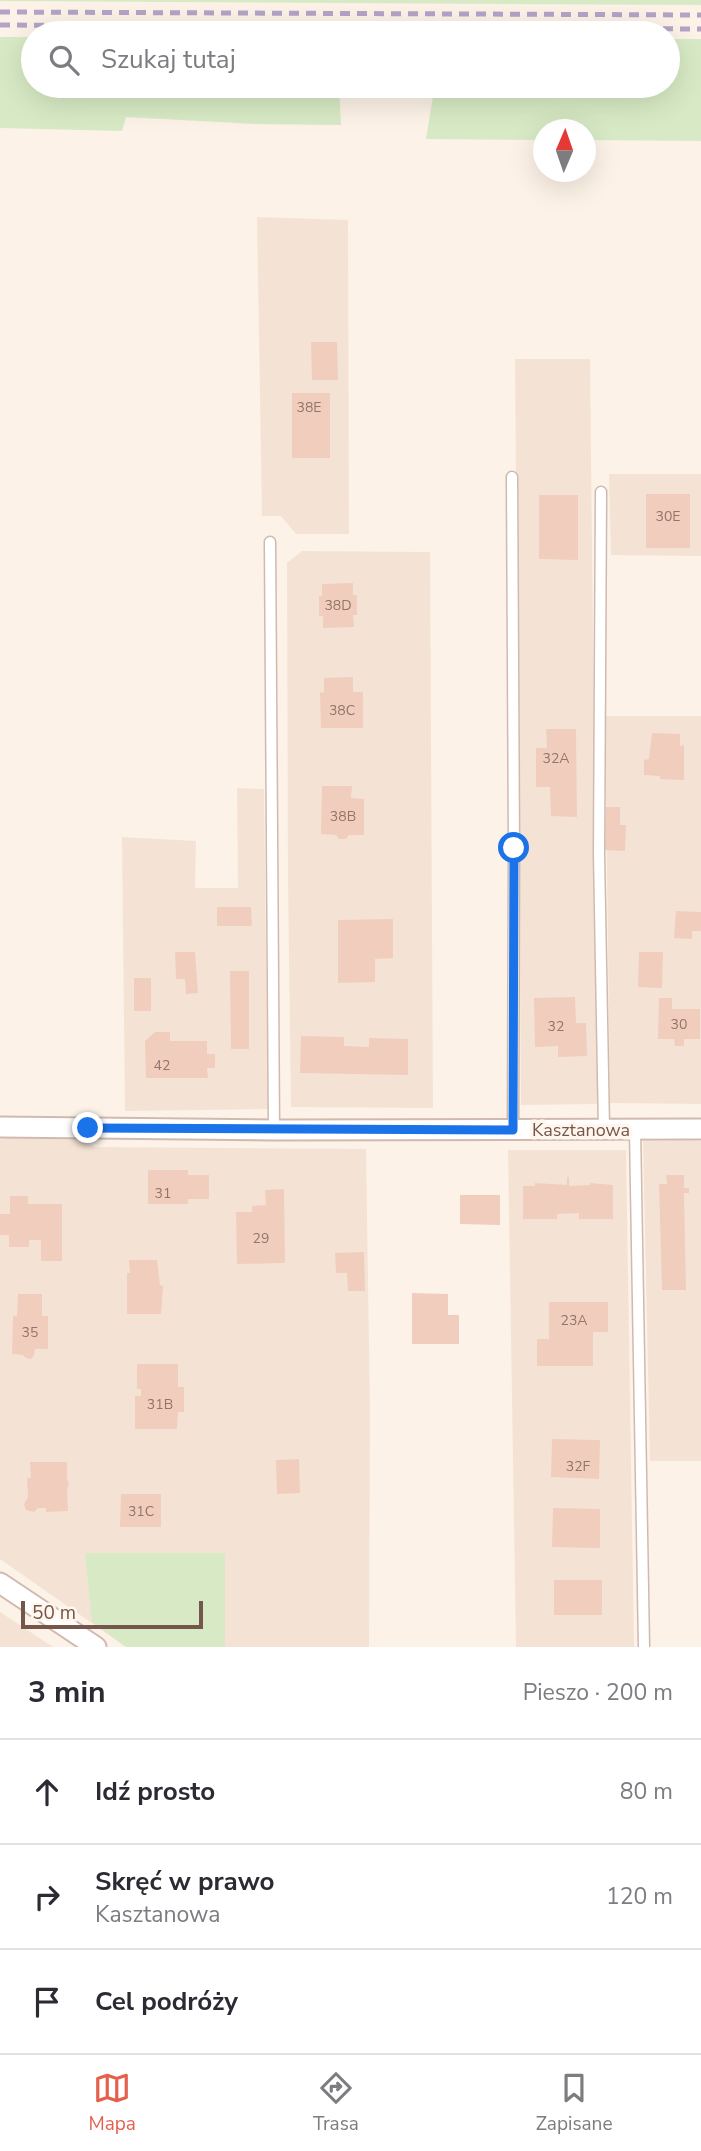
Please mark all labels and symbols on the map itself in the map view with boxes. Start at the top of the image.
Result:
north arrow [533,119,596,182]
house number: 38E [297,398,321,417]
house number: 30E [656,507,680,526]
house number: 38D [324,596,352,615]
house number: 38C [329,701,355,720]
house number: 32A [542,749,570,768]
house number: 38B [330,807,356,826]
route start [498,832,529,863]
house number: 30 [671,1015,687,1034]
house number: 32 [548,1017,564,1036]
house number: 42 [154,1056,170,1075]
route end [72,1112,103,1143]
street label: Kasztanowa [532,1118,630,1142]
house number: 31 [155,1184,171,1203]
house number: 29 [253,1229,269,1248]
house number: 23A [560,1311,588,1330]
house number: 35 [22,1323,38,1342]
house number: 31B [147,1395,173,1414]
house number: 32F [566,1457,591,1476]
house number: 31C [128,1502,154,1521]
scale bar [21,1598,203,1630]

